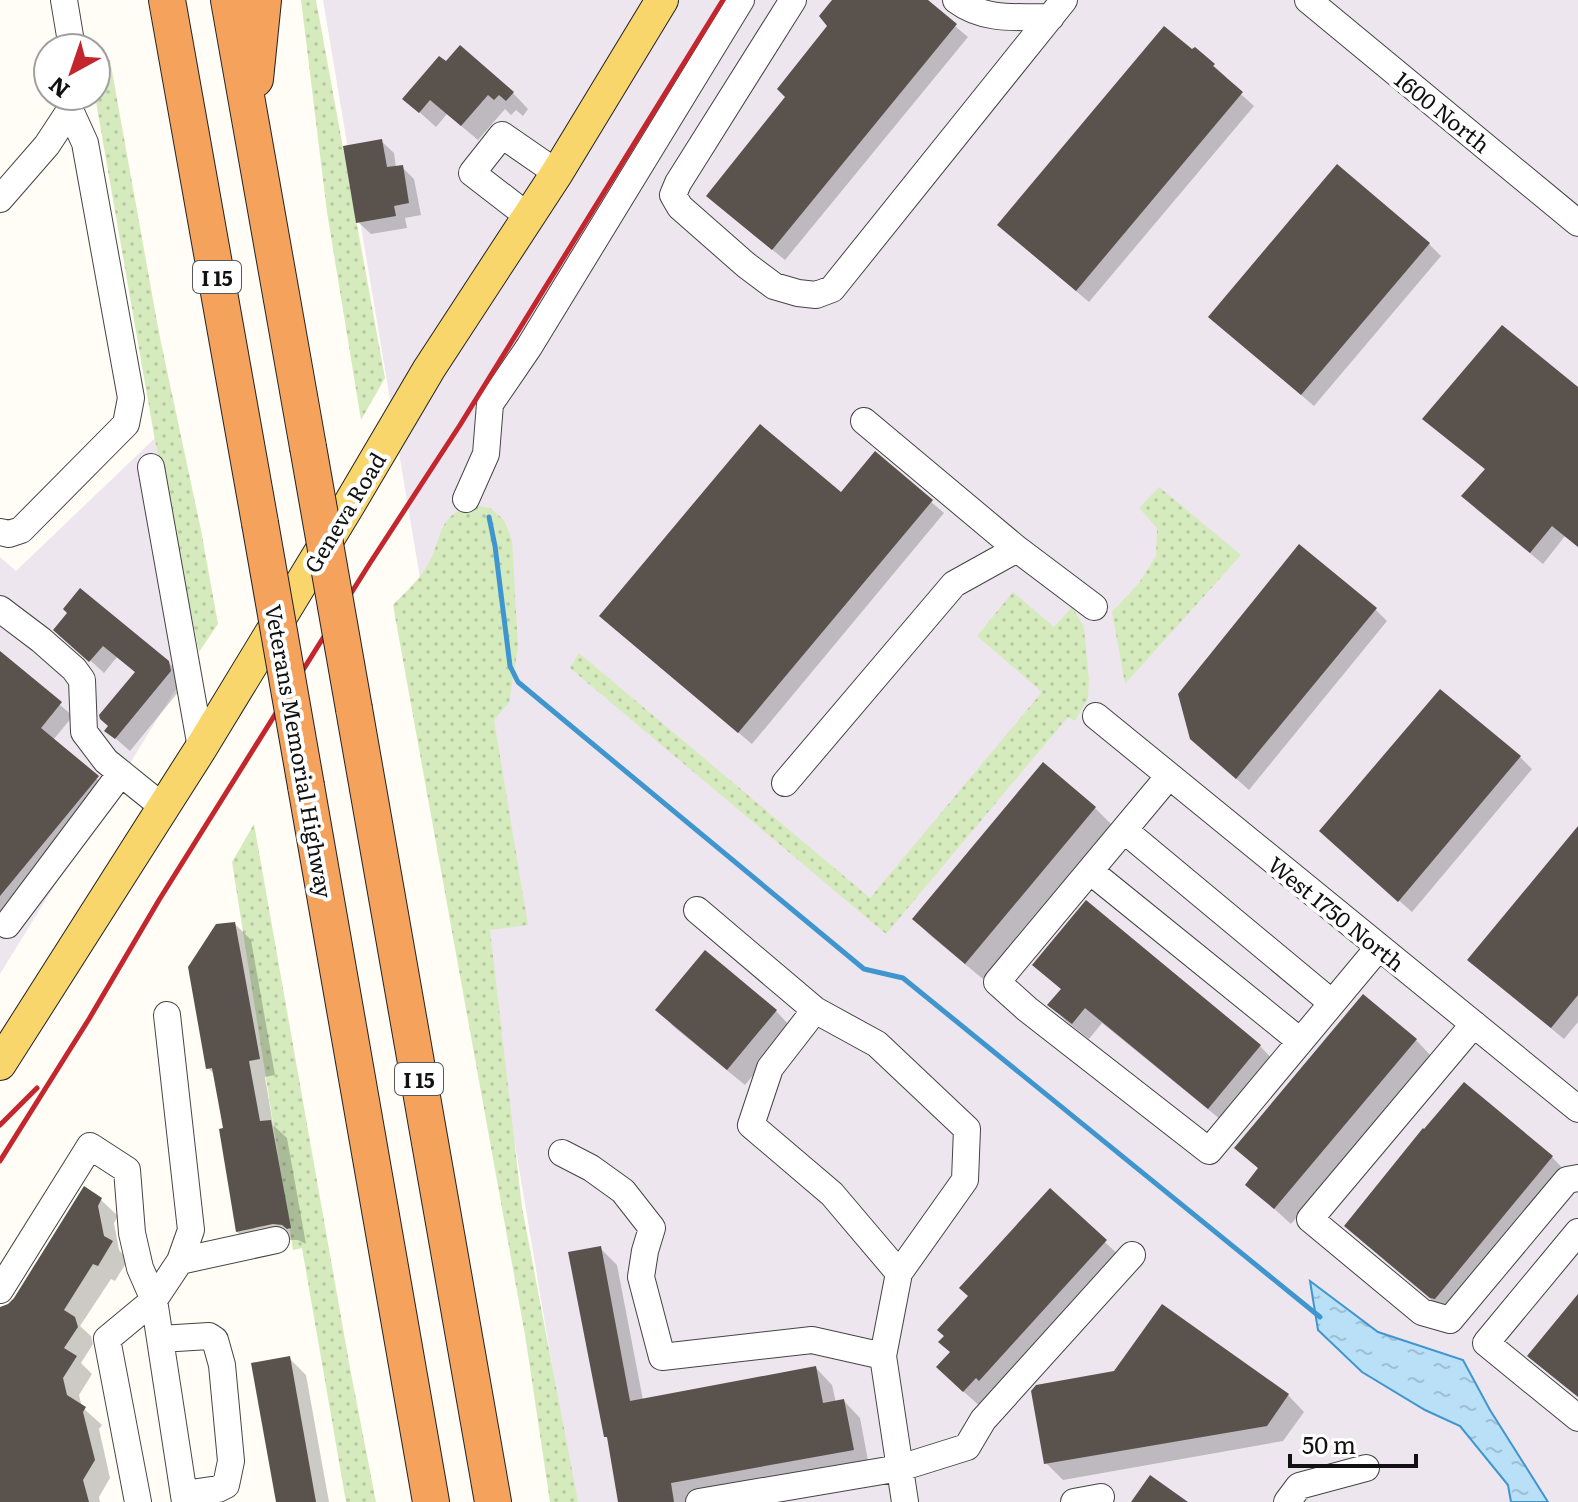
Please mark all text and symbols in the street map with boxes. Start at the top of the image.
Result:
north arrow [32,32,112,112]
street label: 1600 North [1388,62,1498,160]
text: N [41,70,76,107]
road number: I 15 [193,261,241,293]
street label: Geneva Road [295,445,393,579]
street label: Veterans Memorial Highway [258,602,342,901]
street label: West 1750 North [1262,848,1412,978]
road number: I 15 [395,1063,443,1095]
scale bar [1290,1418,1416,1468]
text: 50 m [1302,1426,1356,1461]

